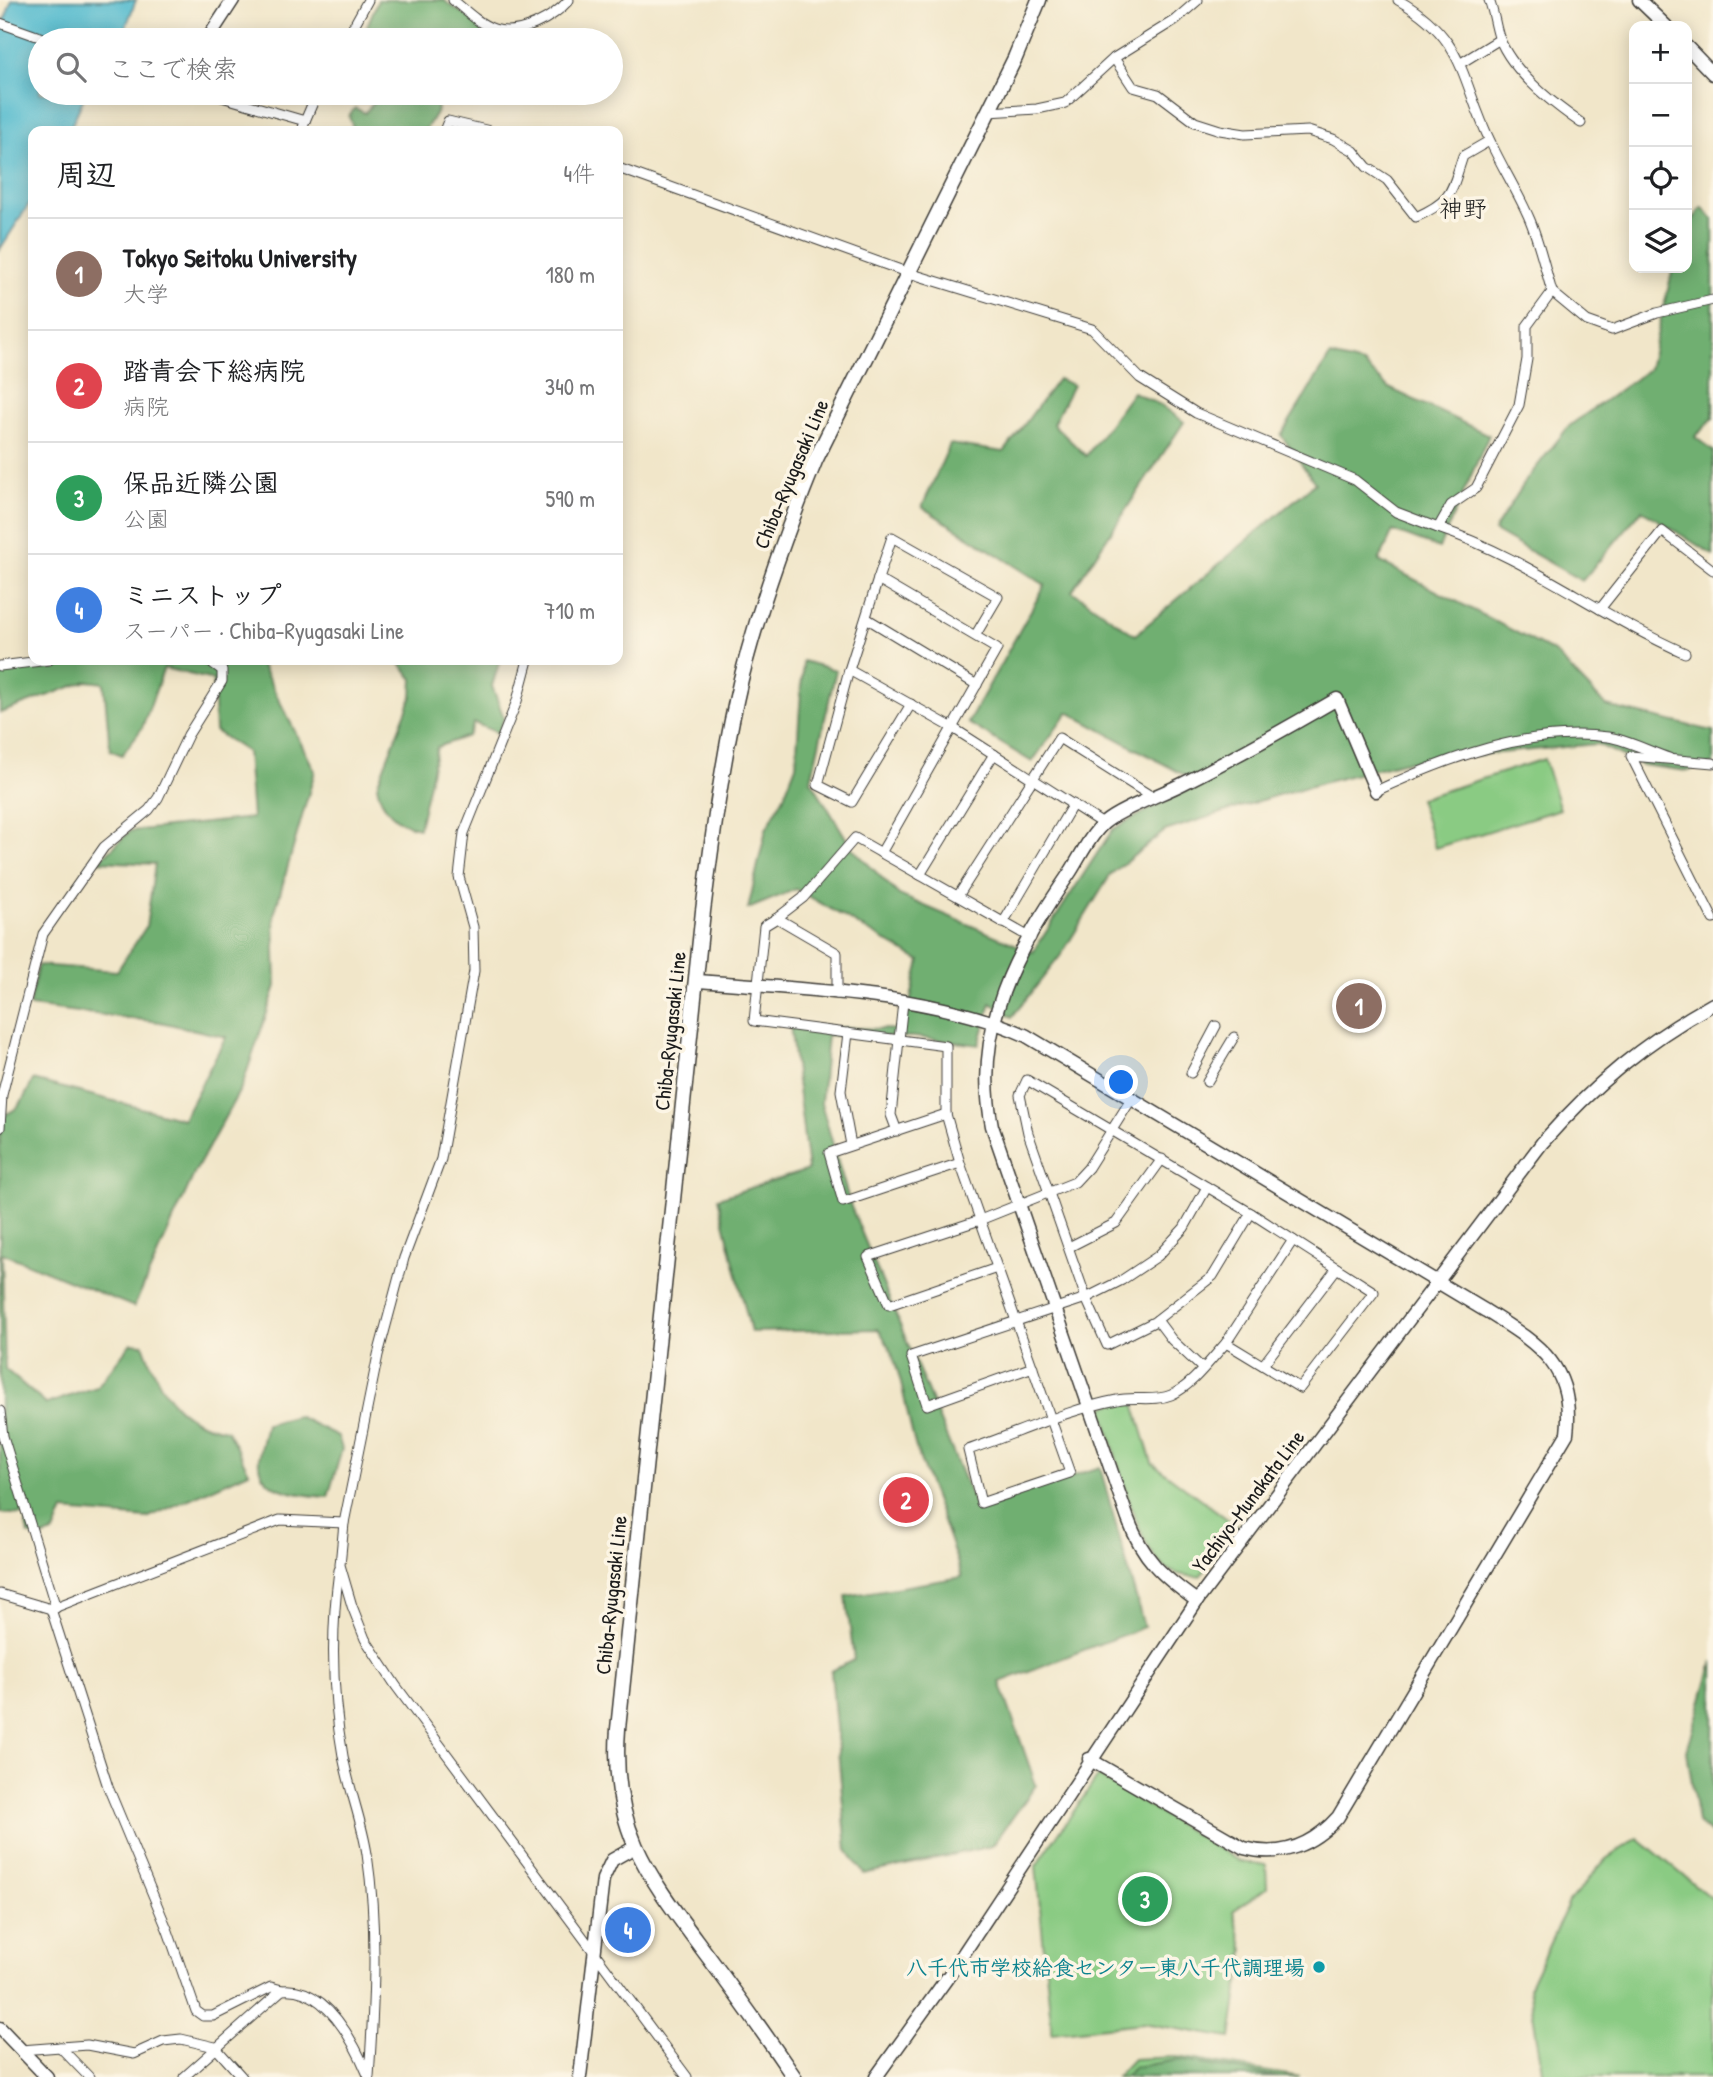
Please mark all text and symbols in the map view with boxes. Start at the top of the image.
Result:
map controls [1629,21,1692,273]
button: + [1629,21,1692,84]
search box [28,28,623,105]
icon: search [52,48,90,86]
text: ここで検索 [108,51,238,86]
button: − [1629,84,1692,147]
button: locate [1629,147,1692,210]
text: 周辺 [56,154,116,194]
text: 4件 [563,158,595,189]
district label: 神野 [1439,192,1487,224]
button: layers [1629,210,1692,273]
text: Tokyo Seitoku University [123,240,357,275]
text: 1 [75,259,83,290]
text: 180 m [545,259,595,290]
text: 大学 [123,278,169,309]
text: 踏青会下総病院 [123,353,305,388]
text: 2 [74,371,84,402]
text: 340 m [545,371,595,402]
text: 病院 [123,391,169,422]
street label: Chiba-Ryugasaki Line [746,395,836,553]
text: 保品近隣公園 [123,465,279,500]
text: 3 [74,483,84,514]
text: 590 m [546,483,595,514]
text: 公園 [123,503,169,534]
text: ミニストップ [123,577,282,612]
text: 4 [75,595,83,626]
text: 710 m [544,595,595,626]
text: スーパー · Chiba-Ryugasaki Line [123,615,404,646]
street label: Chiba-Ryugasaki Line [647,950,693,1112]
pin: 1 [1336,980,1382,1032]
your location [1104,1065,1138,1099]
street label: Yachiyo-Munakata Line [1185,1424,1311,1578]
pin: 2 [883,1474,929,1526]
street label: Chiba-Ryugasaki Line [588,1514,634,1676]
pin: 3 [1122,1873,1168,1925]
pin: 4 [605,1904,651,1956]
place label: 八千代市学校給食センター東八千代調理場 [906,1953,1305,1982]
marker: 八千代市学校給食センター東八千代調理場 [1311,1959,1327,1975]

